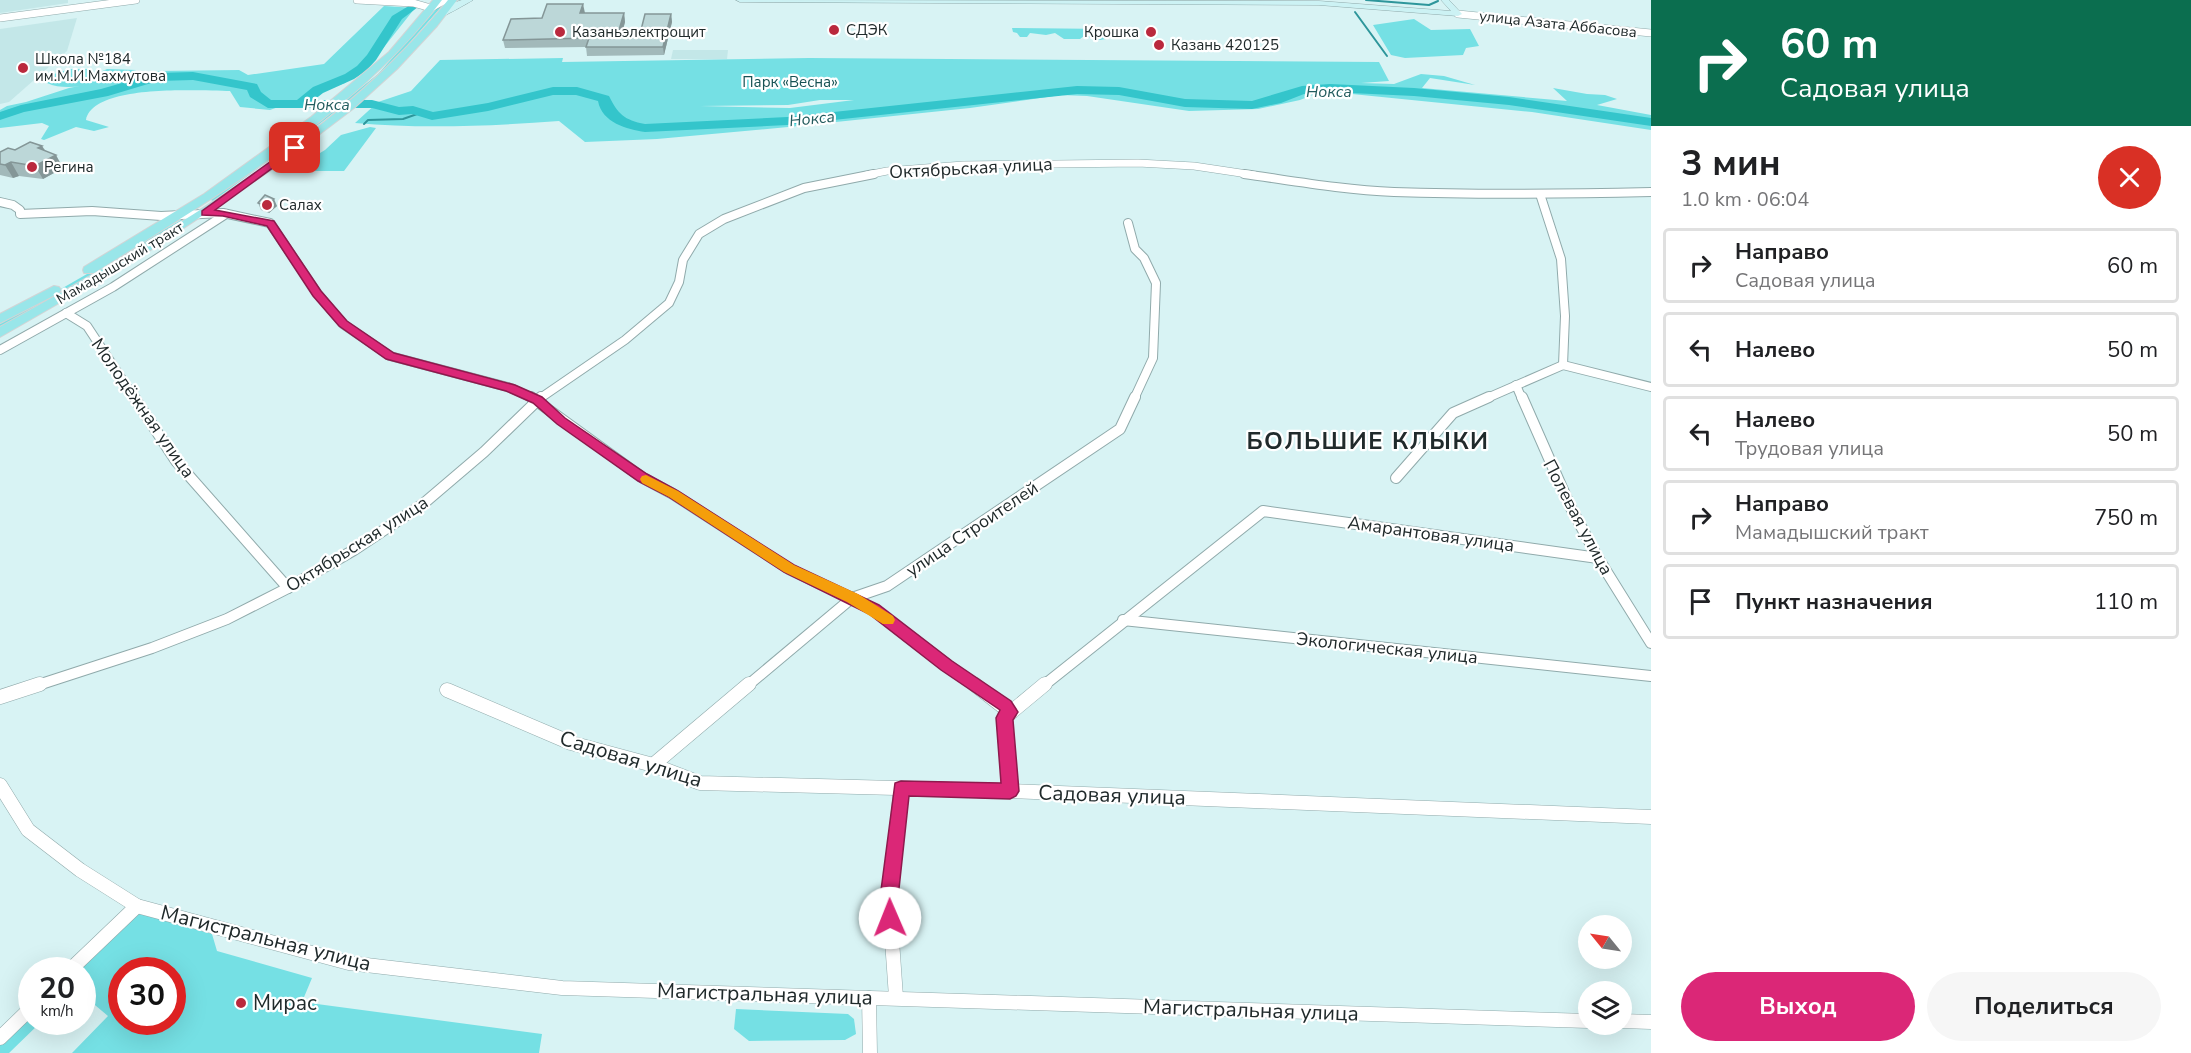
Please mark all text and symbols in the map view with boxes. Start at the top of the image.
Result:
street label: улица Азата Аббасова [1478,6,1638,42]
text: 60 m [1780,16,1879,73]
place label: СДЭК [846,20,888,40]
place label: Казаньэлектрощит [572,22,706,42]
place label: Крошка [1084,22,1139,42]
marker: СДЭК [827,23,841,37]
icon: right [1681,24,1759,102]
marker: Казаньэлектрощит [553,25,567,39]
marker: Крошка [1144,25,1158,39]
place label: Казань 420125 [1171,35,1279,55]
marker: Казань 420125 [1152,38,1166,52]
place label: Школа №184 им.М.И.Махмутова [35,49,166,86]
marker: Школа №184 им.М.И.Махмутова [16,61,30,75]
text: Садовая улица [1780,70,1970,107]
park label: Парк «Весна» [742,72,838,92]
water label: Нокса [1306,81,1352,103]
water label: Нокса [304,94,350,116]
water label: Нокса [788,106,836,132]
pin [269,122,320,173]
icon: arrive [278,131,311,164]
text: 3 мин [1681,139,1781,188]
button: close [2098,146,2161,209]
street label: Октябрьская улица [889,152,1053,184]
place label: Регина [44,157,94,177]
marker: Регина [25,160,39,174]
text: 1.0 km · 06:04 [1681,186,1809,213]
place label: Салах [279,195,322,215]
marker: Салах [260,198,274,212]
street label: Мамадышский тракт [53,217,188,309]
text: Направо [1735,237,1829,267]
icon: right [1684,249,1717,282]
text: 60 m [2107,251,2158,281]
text: Садовая улица [1735,267,1876,294]
street label: Молодёжная улица [86,333,200,483]
icon: left [1684,333,1717,366]
text: Налево [1735,335,1815,365]
text: 50 m [2107,335,2158,365]
text: Налево [1735,405,1815,435]
icon: left [1684,417,1717,450]
text: 50 m [2107,419,2158,449]
district label: БОЛЬШИЕ КЛЫКИ [1246,425,1490,457]
text: Трудовая улица [1735,435,1884,462]
street label: Полевая улица [1537,455,1619,579]
street label: улица Строителей [901,476,1043,582]
text: Направо [1735,489,1829,519]
street label: Октябрьская улица [281,490,433,598]
icon: right [1684,501,1717,534]
text: 750 m [2094,503,2158,533]
street label: Амарантовая улица [1346,510,1516,558]
text: Мамадышский тракт [1735,519,1929,546]
icon: arrive [1684,585,1717,618]
text: Пункт назначения [1735,587,1933,617]
text: 110 m [2094,587,2158,617]
street label: Экологическая улица [1295,627,1479,669]
street label: Садовая улица [556,724,706,794]
street label: Садовая улица [1038,778,1186,812]
position arrow [858,886,922,950]
street label: Магистральная улица [158,898,374,978]
north arrow [1578,915,1632,969]
map controls [1578,915,1632,1035]
speed limit sign: 30 [108,957,186,1035]
text: 20 [39,968,75,1009]
button: Выход [1681,972,1915,1041]
button: Поделиться [1927,972,2161,1041]
street label: Магистральная улица [657,976,873,1012]
button: layers [1578,981,1632,1035]
place label: Мирас [253,989,317,1017]
street label: Магистральная улица [1143,992,1359,1028]
marker: Мирас [234,996,248,1010]
text: km/h [40,1001,74,1021]

